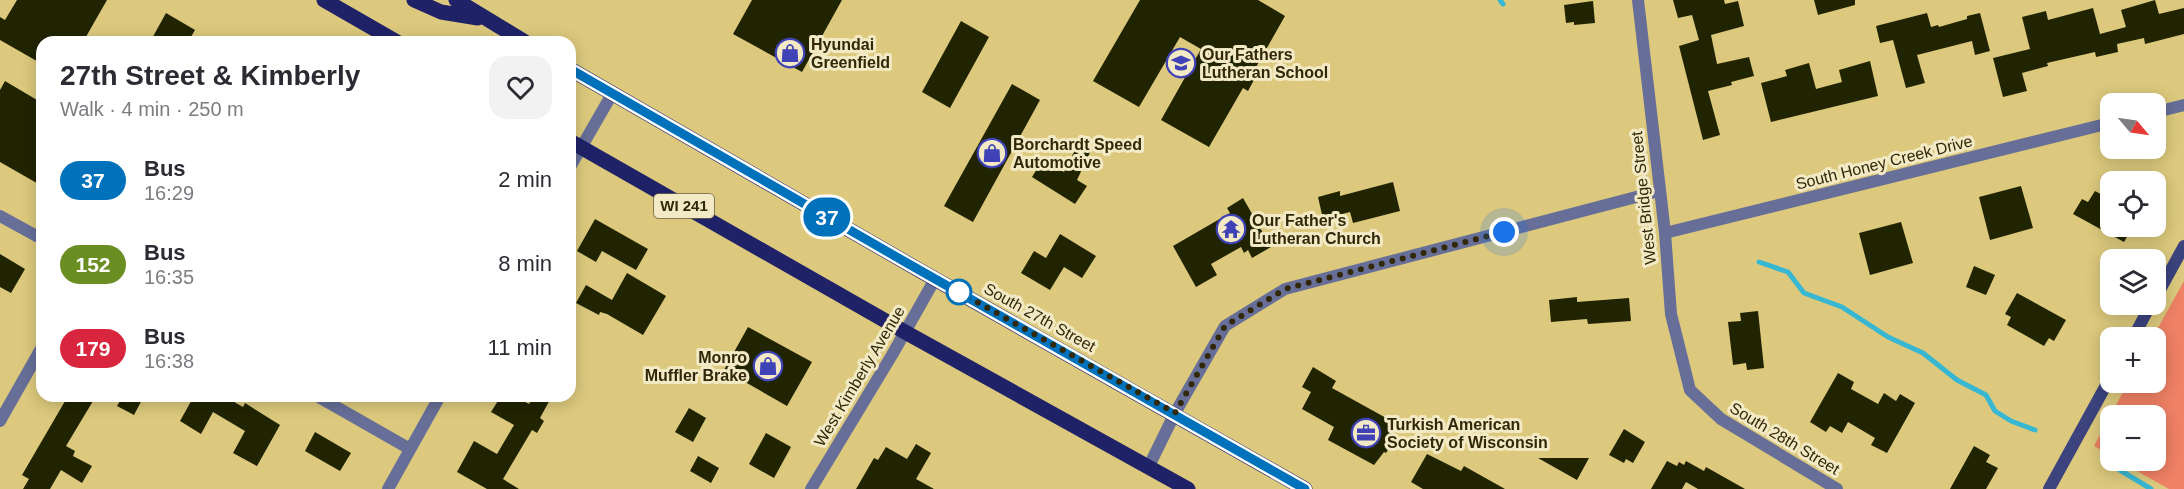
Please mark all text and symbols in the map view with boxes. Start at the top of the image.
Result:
place label: Hyundai Greenfield [811,36,890,71]
shop icon: Hyundai Greenfield [774,37,806,69]
place label: Our Fathers Lutheran School [1202,46,1328,81]
school or university icon: Our Fathers Lutheran School [1165,47,1197,79]
button: heart [489,56,552,119]
text: 27th Street & Kimberly [60,60,360,91]
north arrow [2100,93,2166,159]
map controls [2100,93,2166,471]
text: Walk · 4 min · 250 m [60,98,244,120]
street label: West Bridge Street [1628,130,1659,265]
street label: South Honey Creek Drive [1794,132,1974,193]
place label: Borchardt Speed Automotive [1013,136,1142,171]
shop icon: Borchardt Speed Automotive [976,137,1008,169]
text: Bus [144,156,186,181]
text: 2 min [498,167,552,192]
text: 37 [81,169,105,192]
button: locate [2100,171,2166,237]
text: 16:29 [144,182,194,204]
road number: WI 241 [654,194,714,218]
line badge: 37 [800,198,854,236]
text: 37 [815,206,839,229]
place label: Our Father's Lutheran Church [1252,212,1381,247]
temple icon: Our Father's Lutheran Church [1215,213,1247,245]
your location [1489,217,1519,247]
text: Bus [144,240,186,265]
button: layers [2100,249,2166,315]
text: 8 min [498,251,552,276]
text: 152 [75,253,111,276]
text: 16:35 [144,266,194,288]
unlabelled marker [946,279,972,305]
street label: South 27th Street [981,280,1099,355]
street label: West Kimberly Avenue [811,303,908,449]
text: Bus [144,324,186,349]
button: + [2100,327,2166,393]
text: 11 min [488,335,552,360]
text: 179 [75,337,111,360]
place label: Monro Muffler Brake [645,349,747,384]
text: 16:38 [144,350,194,372]
shop icon: Monro Muffler Brake [752,350,784,382]
street label: South 28th Street [1727,399,1843,478]
button: − [2100,405,2166,471]
place label: Turkish American Society of Wisconsin [1387,416,1548,451]
office icon: Turkish American Society of Wisconsin [1350,417,1382,449]

